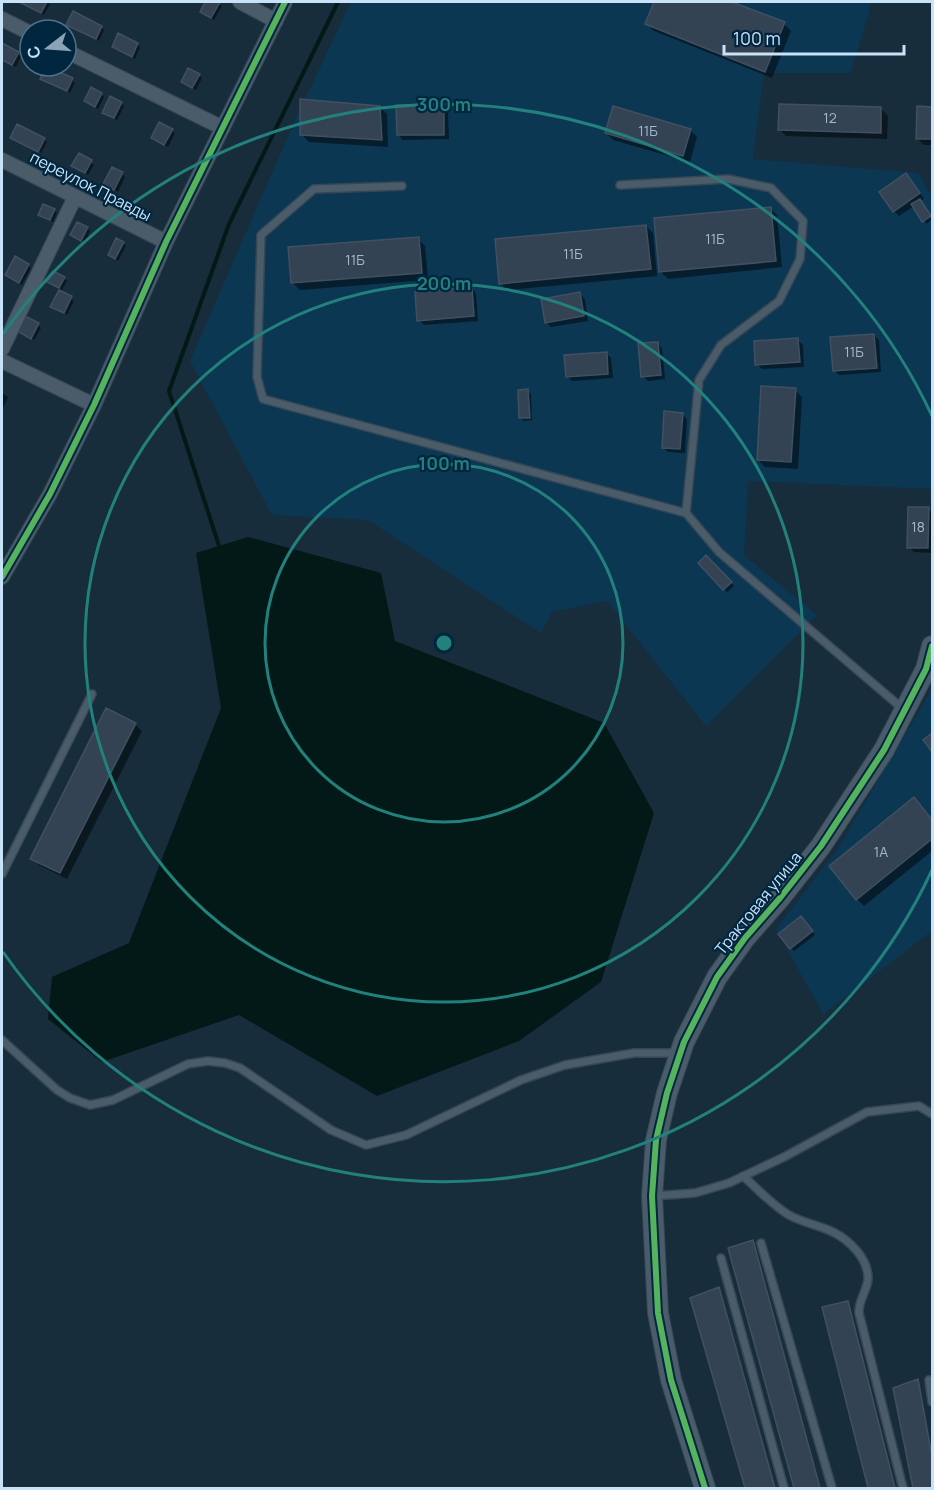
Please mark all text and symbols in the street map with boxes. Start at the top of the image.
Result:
north arrow [18,18,78,78]
scale bar [724,18,904,56]
text: 100 m [733,26,781,50]
text: С [21,43,46,61]
text: 300 m [417,92,471,116]
house number: 12 [823,108,837,127]
house number: 11Б [638,121,658,140]
street label: переулок Правды [27,146,155,226]
house number: 11Б [705,229,725,248]
house number: 11Б [563,244,583,263]
house number: 11Б [345,250,365,269]
text: 200 m [417,271,471,295]
house number: 11Б [844,342,864,361]
text: 100 m [418,451,470,475]
house number: 18 [911,517,925,536]
centre of rings [434,633,454,653]
house number: 1А [874,842,888,861]
street label: Трактовая улица [709,847,807,959]

